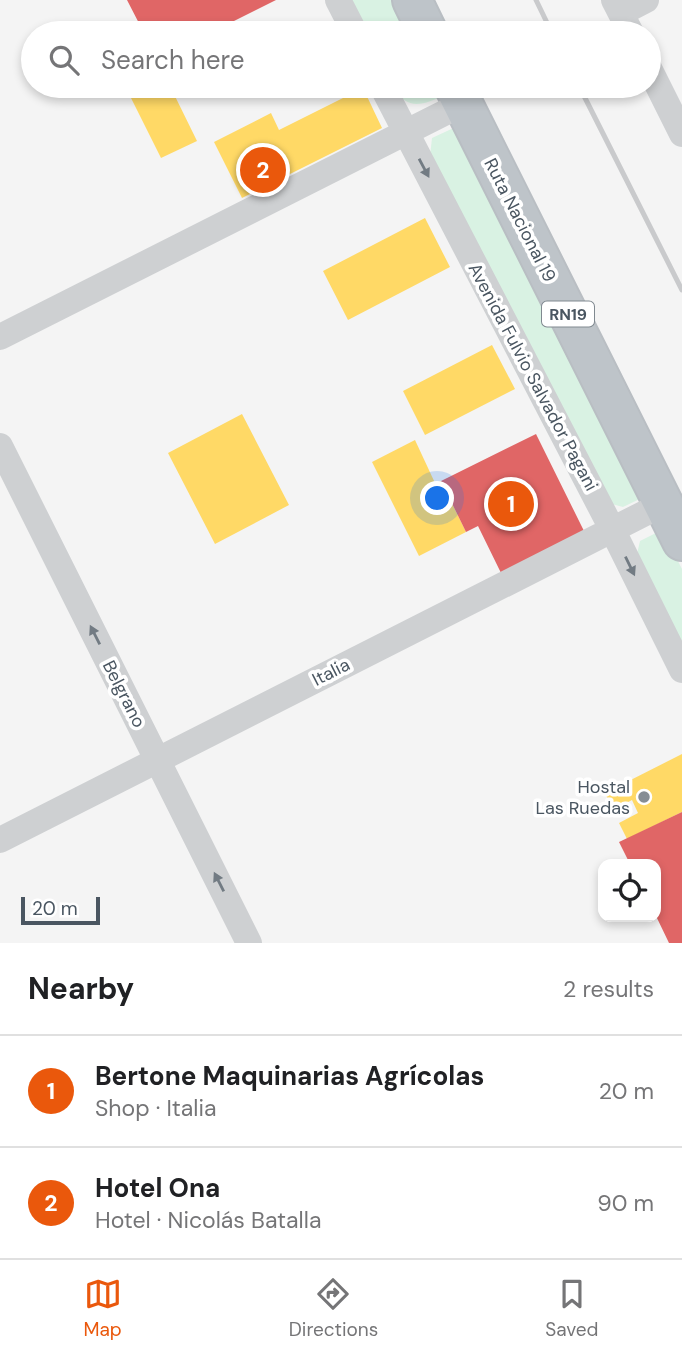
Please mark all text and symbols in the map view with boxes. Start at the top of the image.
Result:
search box [21,21,661,98]
icon: search [45,41,83,79]
text: Search here [101,43,244,77]
pin: 2 [240,144,286,196]
street label: Ruta Nacional 19 [478,154,562,286]
one-way arrow [418,158,430,178]
street label: Avenida Fulvio Salvador Pagani [463,259,603,495]
road number: RN19 [542,302,594,326]
pin: 1 [488,478,534,530]
your location [420,481,454,515]
one-way arrow [625,556,636,576]
one-way arrow [89,625,100,645]
street label: Italia [308,652,354,692]
street label: Belgrano [97,656,151,732]
place label: Hostal Las Ruedas [536,775,630,820]
marker: Hostal Las Ruedas [636,789,652,805]
map controls [598,859,661,922]
button: locate [598,859,661,922]
one-way arrow [213,872,224,892]
scale bar [21,894,100,926]
text: 20 m [32,896,78,921]
text: Nearby [28,969,134,1008]
text: 2 results [563,974,654,1004]
text: Bertone Maquinarias Agrícolas [95,1059,484,1093]
text: 1 [47,1076,55,1106]
text: 20 m [599,1076,654,1106]
text: Shop · Italia [95,1093,216,1123]
text: Hotel Ona [95,1171,220,1205]
text: 2 [44,1188,58,1218]
text: 90 m [597,1188,654,1218]
text: Hotel · Nicolás Batalla [95,1205,321,1235]
tab: Map [84,1275,122,1342]
tab: Directions [289,1275,378,1342]
tab: Saved [545,1275,598,1342]

